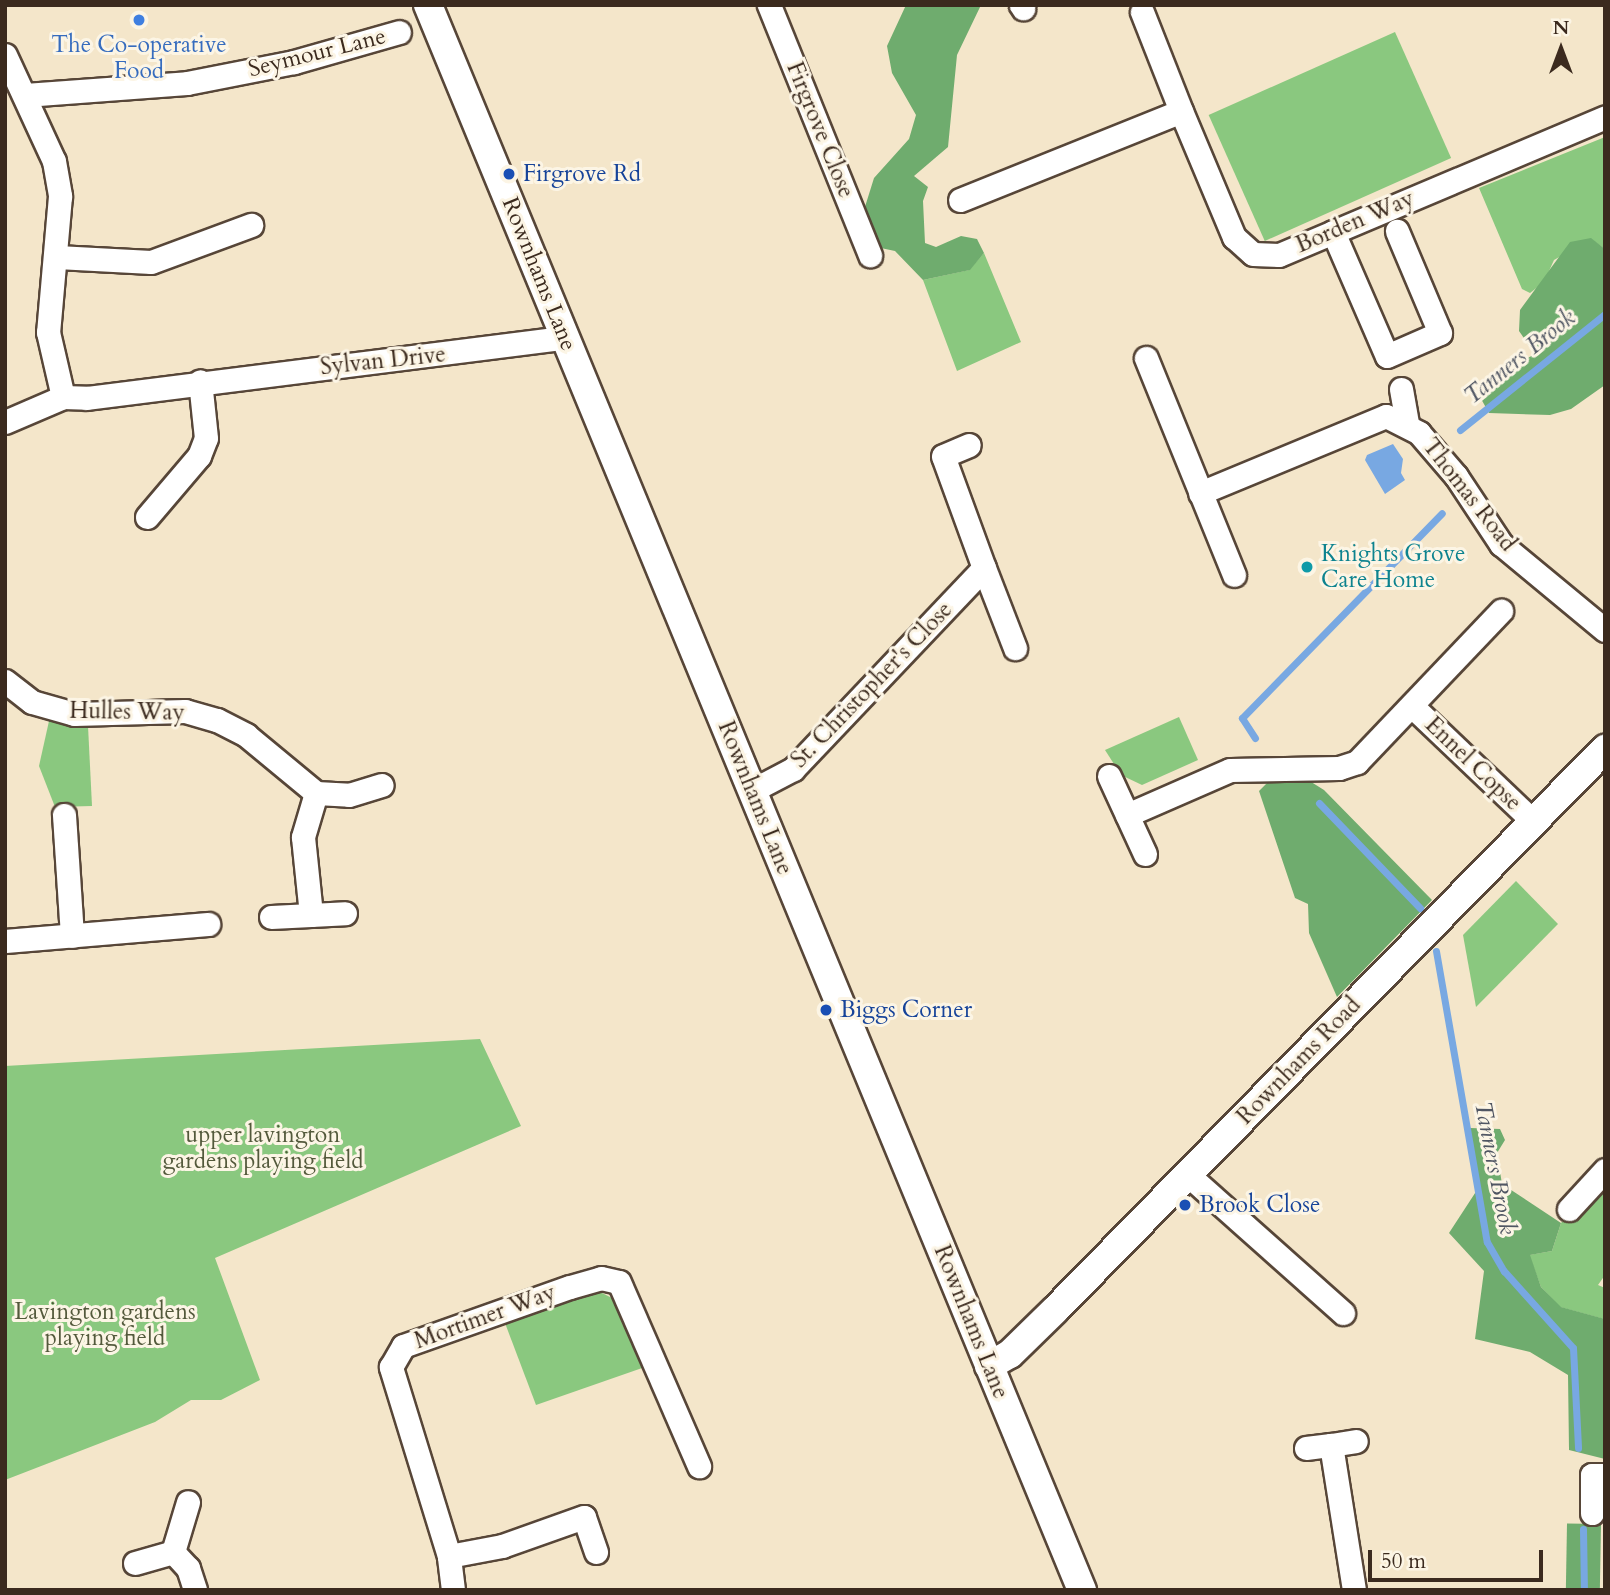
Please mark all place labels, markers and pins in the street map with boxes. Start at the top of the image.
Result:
marker: The Co-operative Food [131,12,147,28]
place label: The Co-operative Food [51,31,227,85]
place label: Firgrove Rd [523,160,641,188]
marker: Firgrove Rd [501,166,517,182]
place label: Knights Grove Care Home [1321,540,1465,594]
marker: Knights Grove Care Home [1299,559,1315,575]
place label: Biggs Corner [840,996,972,1024]
marker: Biggs Corner [818,1002,834,1018]
place label: Brook Close [1199,1191,1320,1219]
marker: Brook Close [1177,1197,1193,1213]

